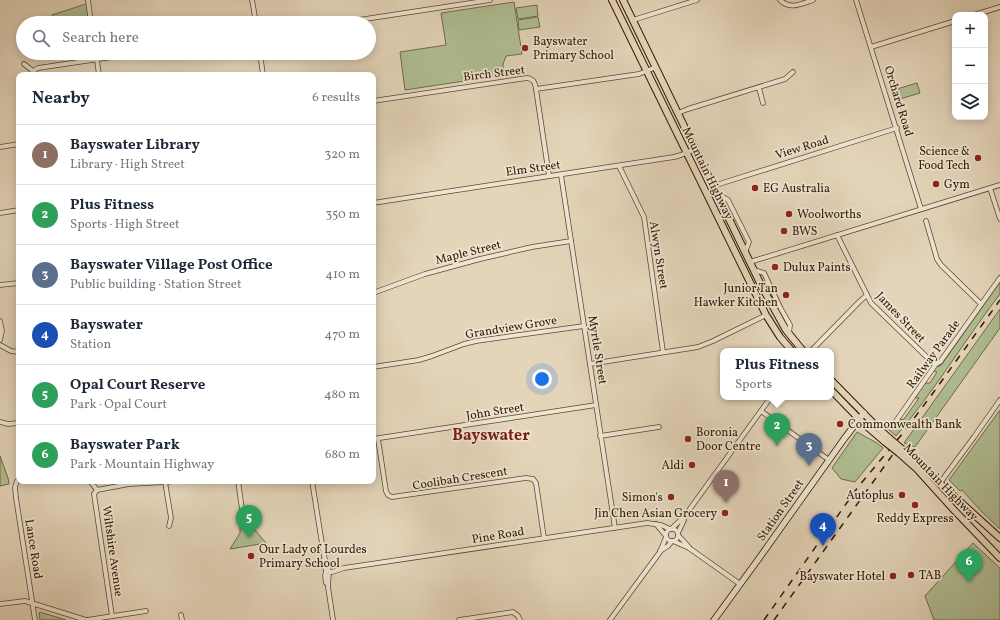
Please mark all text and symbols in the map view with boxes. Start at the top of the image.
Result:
map controls [952,12,988,120]
button: + [952,12,988,48]
search box [16,16,376,60]
icon: search [30,27,52,49]
text: Search here [62,28,139,49]
place label: Bayswater Primary School [533,34,614,64]
marker: Bayswater Primary School [520,43,530,53]
button: − [952,48,988,84]
street label: Birch Street [462,62,526,86]
street label: Orchard Road [880,64,916,139]
button: layers [952,84,988,120]
text: Nearby [32,87,90,110]
text: 6 results [312,89,360,107]
street label: Mountain Highway [678,124,737,223]
street label: View Road [774,132,831,164]
text: Bayswater Library [70,135,200,156]
place label: Science & Food Tech [918,144,970,174]
text: 1 [42,146,48,164]
text: 320 m [325,146,360,164]
marker: Science & Food Tech [973,153,983,163]
text: Library · High Street [70,156,185,174]
street label: Elm Street [505,157,562,181]
place label: Gym [944,177,970,193]
marker: Gym [931,179,941,189]
place label: EG Australia [763,181,830,197]
marker: EG Australia [750,183,760,193]
text: Plus Fitness [70,195,154,216]
text: 2 [42,206,48,224]
text: 350 m [325,206,360,224]
place label: Woolworths [797,207,861,223]
marker: Woolworths [784,209,794,219]
text: Sports · High Street [70,216,180,234]
street label: Alwyn Street [645,220,671,290]
place label: BWS [792,224,817,240]
marker: BWS [779,226,789,236]
street label: Maple Street [434,237,503,269]
text: Bayswater Village Post Office [70,255,273,276]
place label: Dulux Paints [783,260,851,276]
marker: Dulux Paints [770,262,780,272]
text: 3 [42,266,48,284]
text: 410 m [325,266,360,284]
text: Public building · Station Street [70,276,242,294]
place label: Junior Tan Hawker Kitchen [694,281,778,311]
street label: James Street [872,289,929,347]
marker: Junior Tan Hawker Kitchen [781,290,791,300]
street label: Grandview Grove [464,313,558,343]
text: Bayswater [70,315,143,336]
street label: Myrtle Street [584,315,610,386]
street label: Railway Parade [903,317,964,392]
text: 4 [41,326,49,344]
text: 470 m [325,326,360,344]
text: Station [70,336,111,354]
popup [720,348,834,400]
text: Plus Fitness [735,355,819,376]
your location [532,369,552,389]
text: Opal Court Reserve [70,375,206,396]
text: Sports [735,376,772,394]
text: 5 [42,386,48,404]
text: 480 m [324,386,360,404]
text: Park · Opal Court [70,396,167,414]
street label: John Street [465,400,525,424]
pin: 2 [764,413,790,446]
place label: Commonwealth Bank [848,417,962,433]
marker: Commonwealth Bank [835,419,845,429]
district label: Bayswater [452,425,530,447]
place label: Boronia Door Centre [696,425,761,455]
pin: 3 [796,433,822,466]
marker: Boronia Door Centre [683,434,693,444]
text: Bayswater Park [70,435,180,456]
street label: Mountain Highway [899,441,982,525]
text: 6 [41,446,49,464]
text: 680 m [325,446,360,464]
text: Park · Mountain Highway [70,456,214,474]
place label: Aldi [662,458,684,474]
marker: Aldi [687,460,697,470]
street label: Coolibah Crescent [412,464,509,494]
pin: 1 [713,470,739,503]
street label: Station Street [754,477,808,545]
place label: Autoplus [846,488,894,504]
place label: Simon's [622,490,663,506]
marker: Autoplus [897,490,907,500]
marker: Simon's [666,492,676,502]
marker: Reddy Express [910,500,920,510]
street label: Wiltshire Avenue [98,505,126,598]
pin: 5 [236,505,262,538]
place label: Jin Chen Asian Grocery [594,506,718,522]
marker: Jin Chen Asian Grocery [720,508,730,518]
place label: Reddy Express [876,511,954,527]
pin: 4 [810,513,836,546]
street label: Lance Road [20,518,46,580]
street label: Pine Road [471,524,526,548]
place label: Our Lady of Lourdes Primary School [259,542,367,572]
pin: 6 [956,549,982,582]
marker: Our Lady of Lourdes Primary School [246,551,256,561]
place label: TAB [919,568,941,584]
place label: Bayswater Hotel [799,569,885,585]
marker: TAB [906,570,916,580]
marker: Bayswater Hotel [888,571,898,581]

